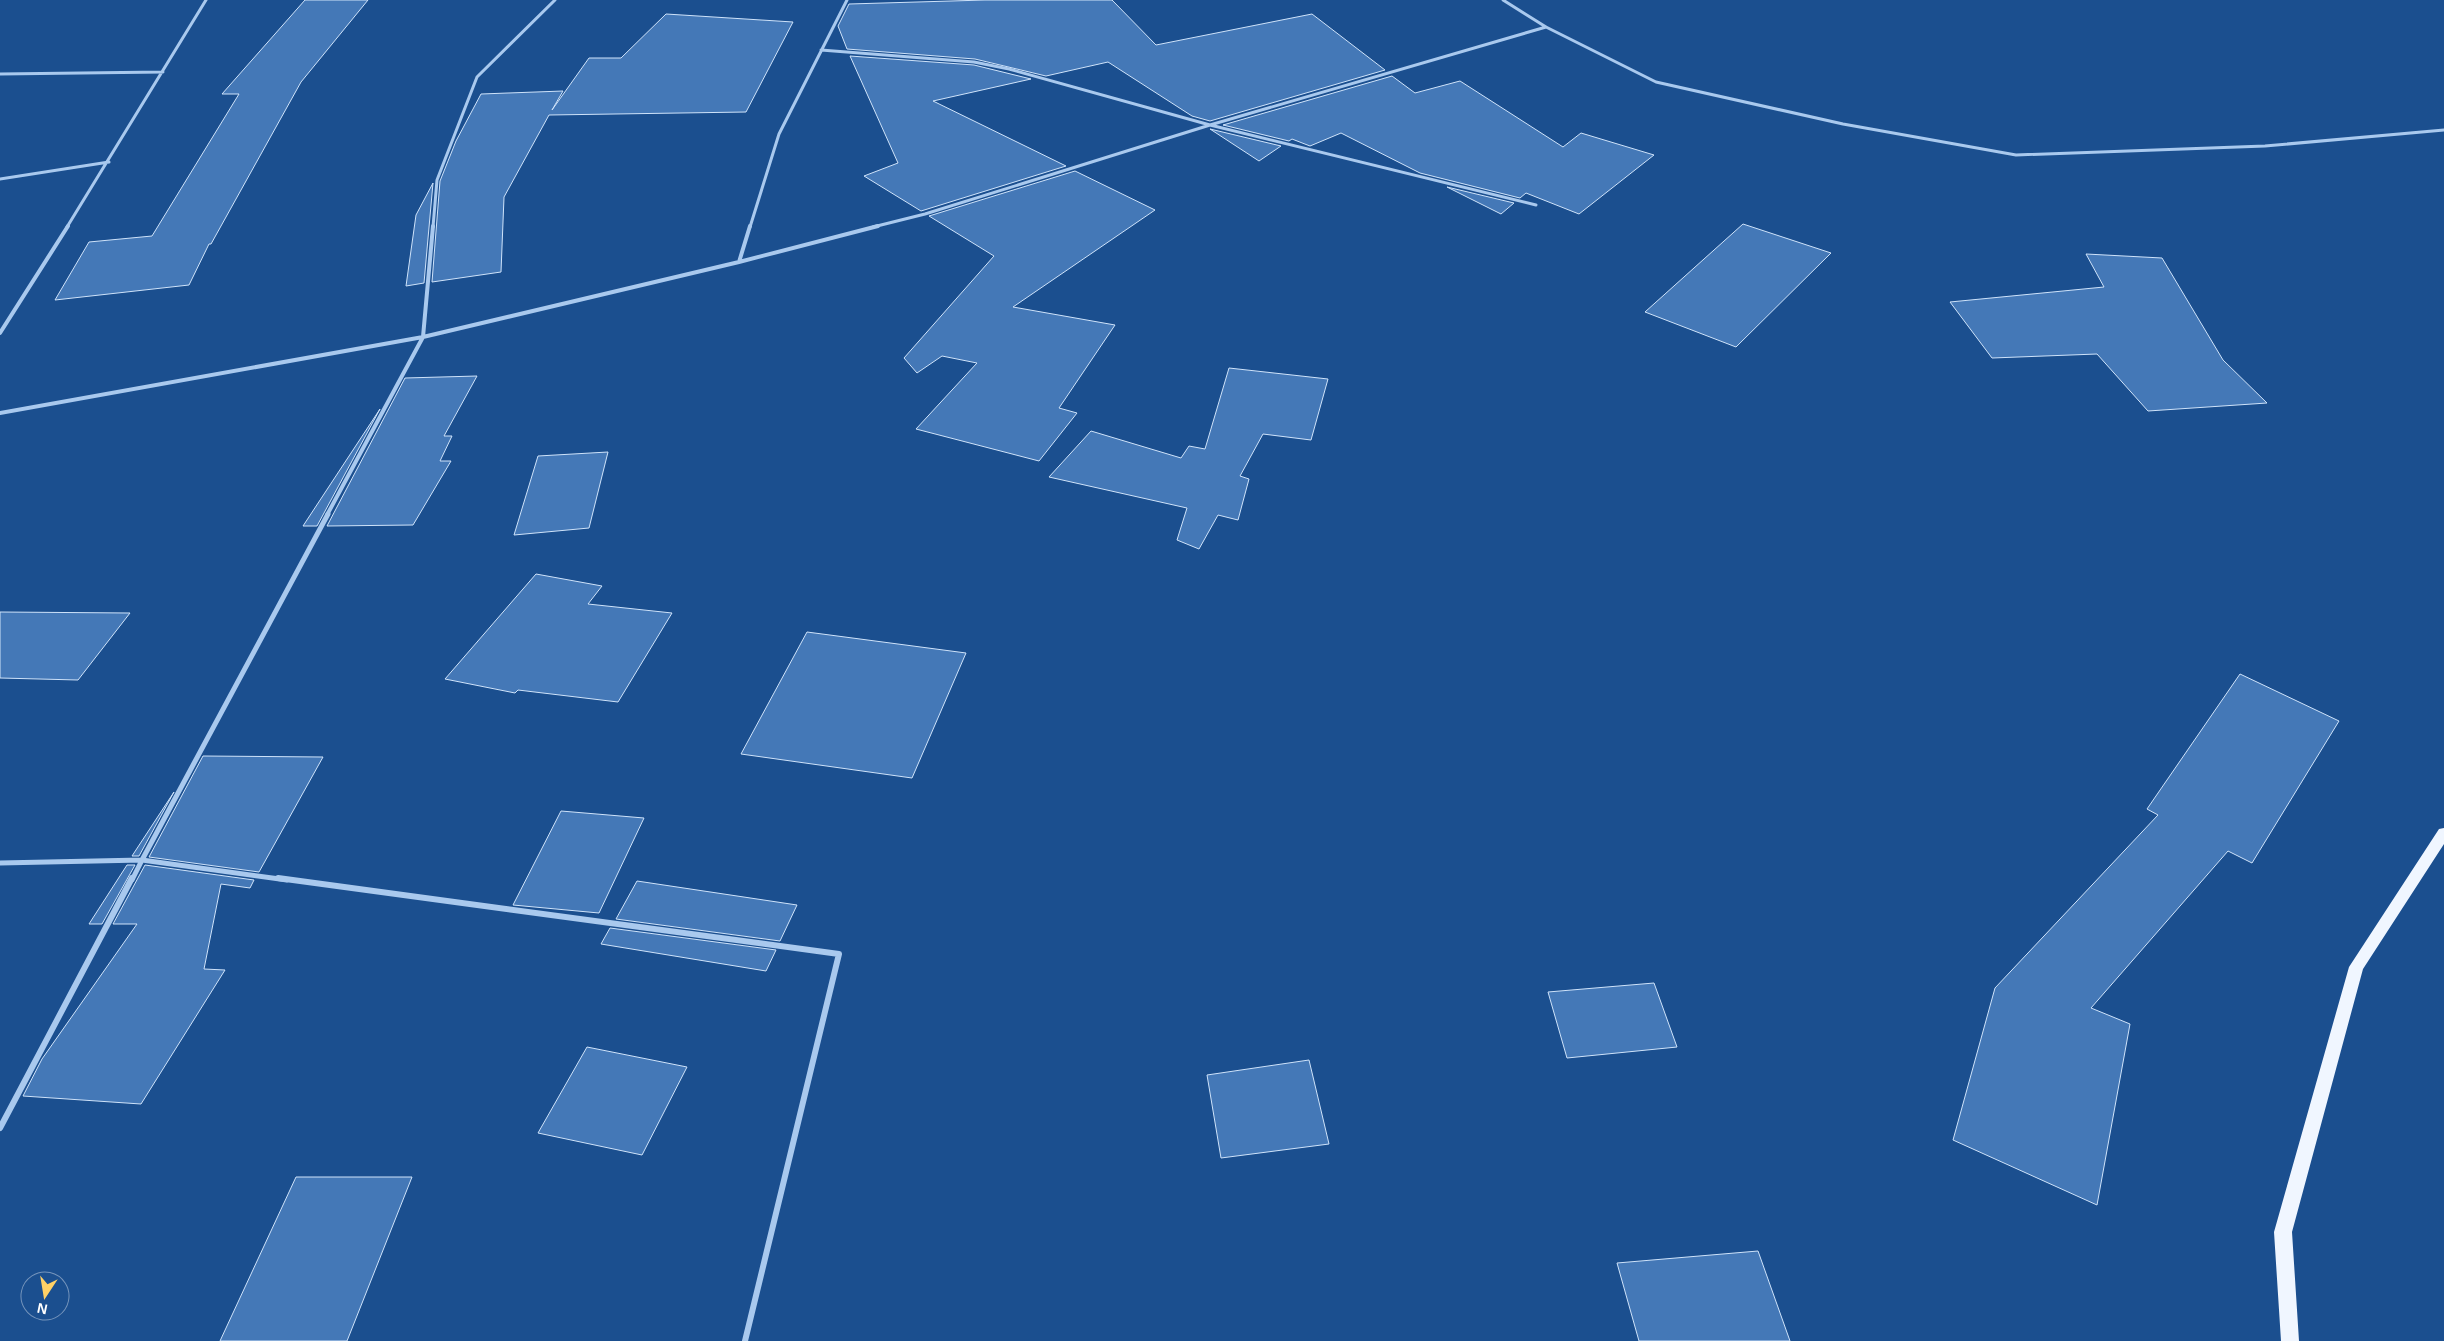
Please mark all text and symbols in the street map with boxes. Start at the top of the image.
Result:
north arrow [20,1271,70,1321]
text: N [36,1300,49,1318]

